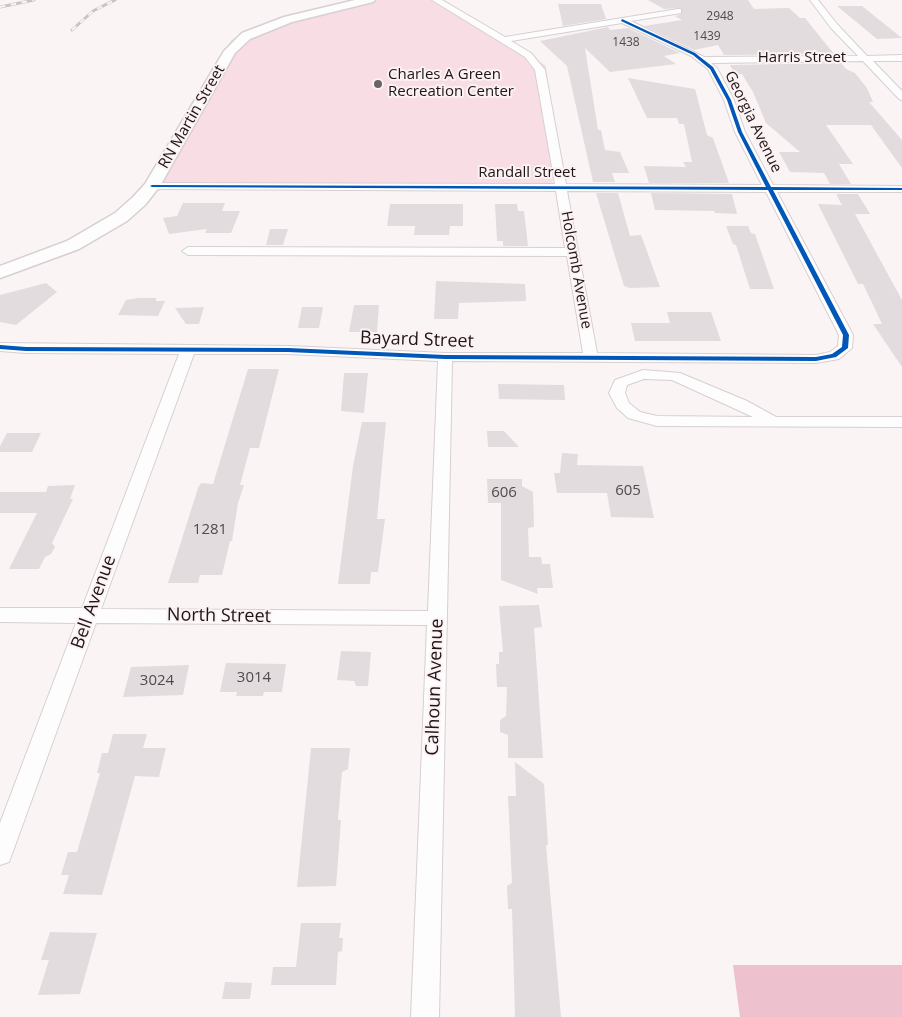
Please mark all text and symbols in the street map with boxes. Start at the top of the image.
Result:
house number: 2948 [706,10,734,24]
house number: 1439 [693,30,721,44]
house number: 1438 [612,36,640,50]
street label: Harris Street [758,49,846,67]
street label: RN Martin Street [155,62,229,172]
place label: Charles A Green Recreation Center [388,66,514,101]
street label: Georgia Avenue [721,68,785,176]
marker: Charles A Green Recreation Center [372,78,384,90]
street label: Randall Street [478,164,576,182]
street label: Holcomb Avenue [557,210,595,330]
street label: Bayard Street [360,327,474,353]
house number: 605 [615,482,641,500]
house number: 606 [491,484,517,502]
house number: 1281 [193,521,227,539]
street label: Bell Avenue [67,552,121,652]
street label: North Street [167,604,271,628]
street label: Calhoun Avenue [422,618,448,756]
house number: 3014 [237,669,271,687]
house number: 3024 [140,672,174,690]

